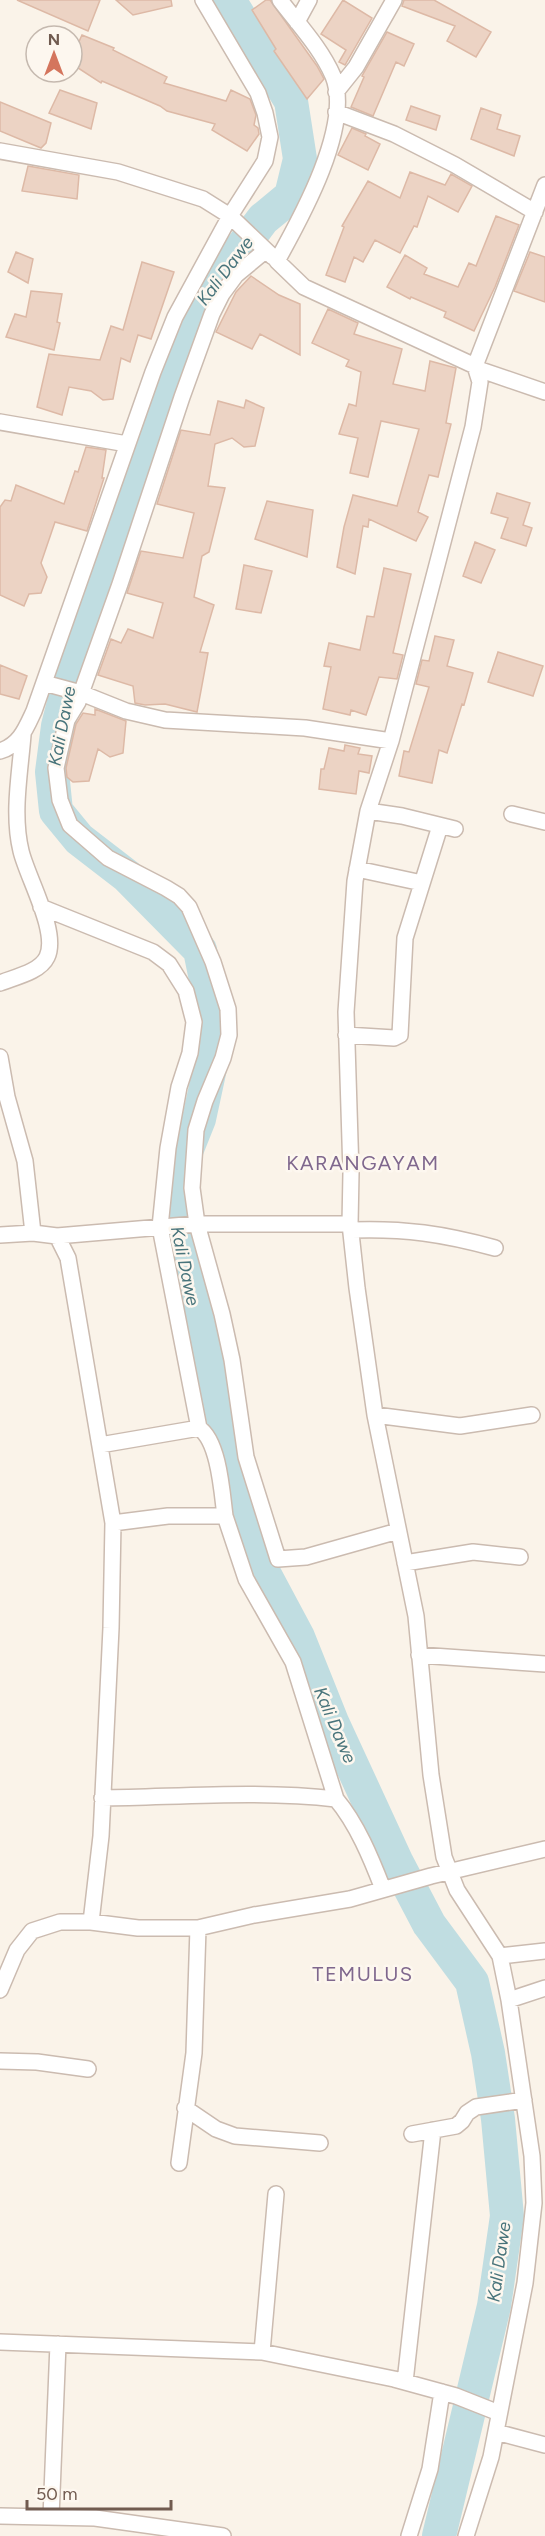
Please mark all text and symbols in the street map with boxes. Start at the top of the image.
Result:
north arrow [24,24,84,84]
text: N [48,30,60,49]
water label: Kali Dawe [192,232,258,310]
water label: Kali Dawe [43,684,81,768]
district label: KARANGAYAM [286,1151,440,1175]
water label: Kali Dawe [166,1224,204,1308]
water label: Kali Dawe [309,1684,361,1767]
district label: TEMULUS [312,1962,414,1986]
water label: Kali Dawe [482,2220,516,2304]
scale bar [27,2473,171,2511]
text: 50 m [36,2483,78,2505]

